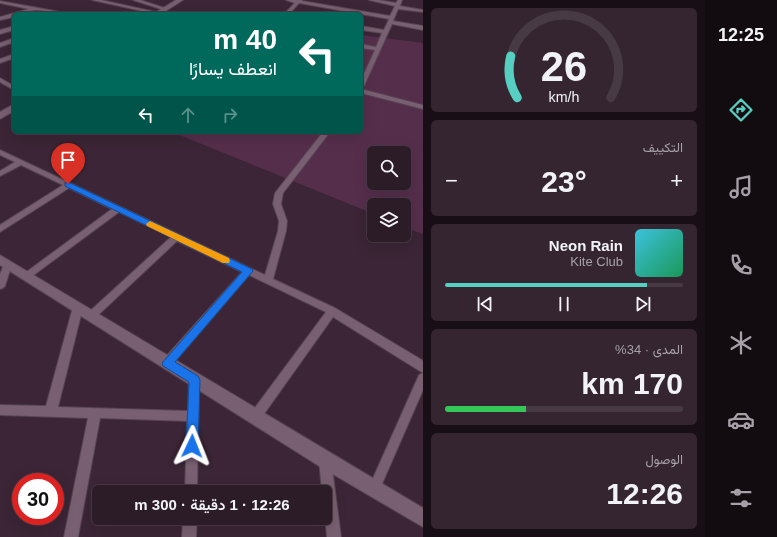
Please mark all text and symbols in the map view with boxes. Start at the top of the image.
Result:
text: 40 m [213,24,277,55]
text: 12:25 [718,25,764,45]
icon: left [291,28,343,80]
text: 26 [541,43,587,90]
text: انعطف يسارًا [189,59,277,79]
text: km/h [549,89,580,105]
icon: directions [727,96,755,124]
icon: left [135,104,157,126]
icon: ahead [177,104,199,126]
icon: right [219,104,241,126]
text: التكييف [643,140,683,155]
pin [51,143,85,184]
map controls [367,146,411,242]
button: search [367,146,411,190]
icon: arrive [57,149,79,171]
text: 23° [541,165,587,198]
text: − [445,168,458,193]
text: + [670,168,683,193]
icon: music [727,173,755,201]
button: layers [367,198,411,242]
text: Neon Rain [549,237,623,254]
icon: phone [727,251,755,279]
text: Kite Club [570,254,623,269]
icon: previous [474,293,496,315]
icon: pause [553,293,575,315]
icon: next [632,293,654,315]
icon: climate [727,329,755,357]
text: المدى · 34% [615,342,683,357]
text: 170 km [581,367,683,400]
icon: car [727,406,755,434]
position arrow [171,425,213,467]
text: الوصول [645,452,683,467]
speed limit sign: 30 [12,473,64,525]
text: 12:26 [606,477,683,510]
icon: filters [727,484,755,512]
text: 12:26 · 1 دقيقة · 300 m [134,496,290,513]

